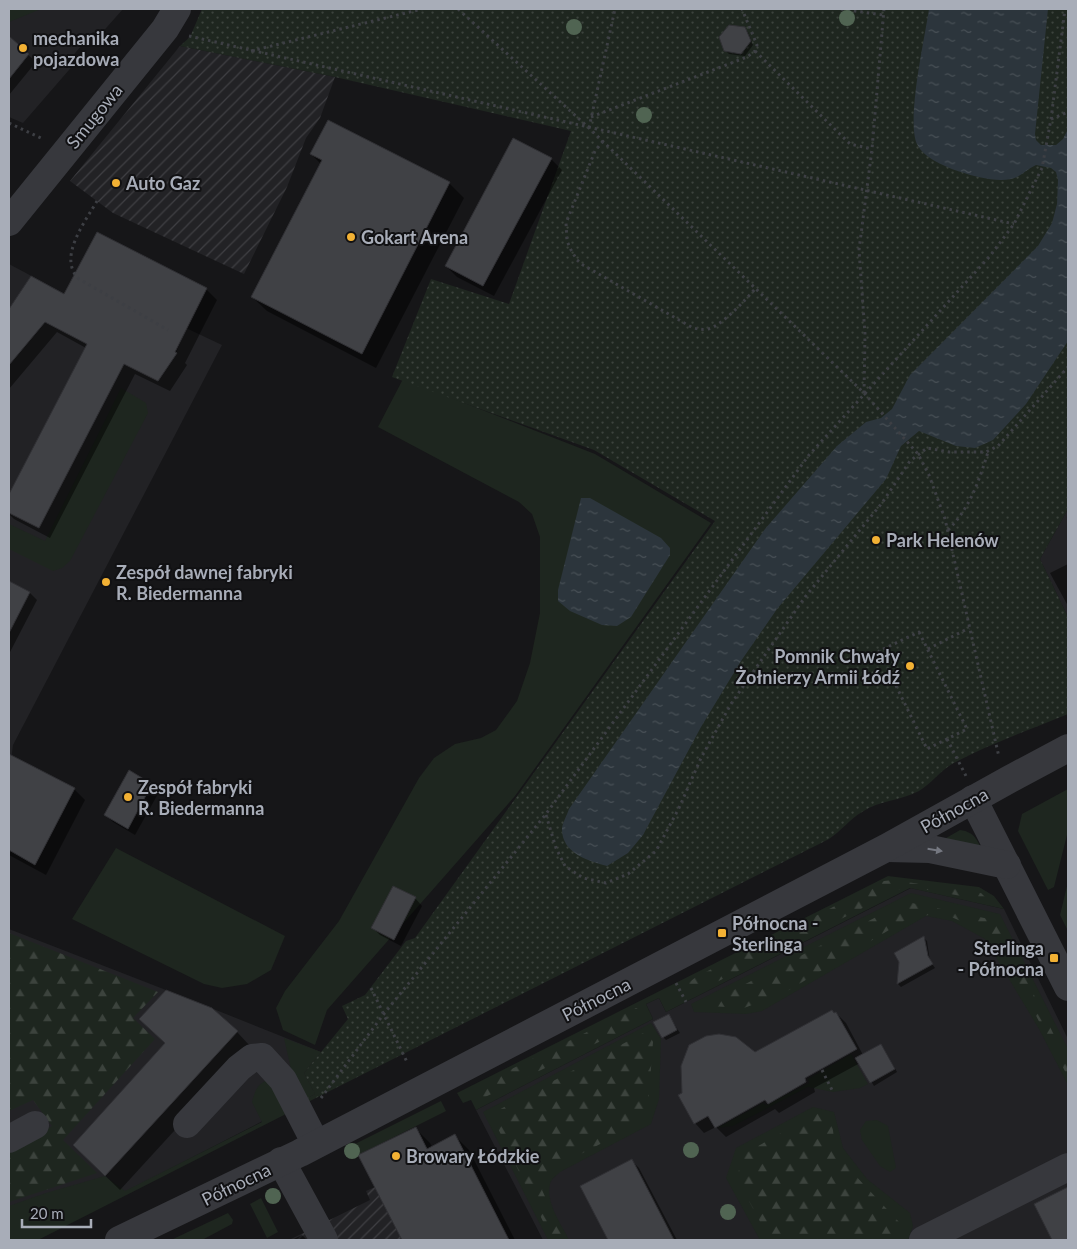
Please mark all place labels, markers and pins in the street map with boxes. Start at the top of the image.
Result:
place label: mechanika pojazdowa [33,27,119,70]
marker: mechanika pojazdowa [17,42,29,54]
place label: Auto Gaz [125,172,200,194]
marker: Auto Gaz [110,177,122,189]
place label: Gokart Arena [361,226,468,248]
marker: Gokart Arena [345,231,357,243]
place label: Park Helenów [886,529,999,551]
marker: Park Helenów [870,534,882,546]
place label: Zespół dawnej fabryki R. Biedermanna [116,561,293,604]
marker: Zespół dawnej fabryki R. Biedermanna [100,576,112,588]
place label: Pomnik Chwały Żołnierzy Armii Łódź [736,645,901,688]
marker: Pomnik Chwały Żołnierzy Armii Łódź [904,660,916,672]
place label: Zespół fabryki R. Biedermanna [138,776,264,819]
marker: Zespół fabryki R. Biedermanna [122,791,134,803]
place label: Północna - Sterlinga [732,912,819,955]
marker: Północna - Sterlinga [716,927,728,939]
place label: Sterlinga - Północna [957,937,1044,980]
marker: Sterlinga - Północna [1048,952,1060,964]
place label: Browary Łódzkie [406,1145,540,1167]
marker: Browary Łódzkie [390,1150,402,1162]

